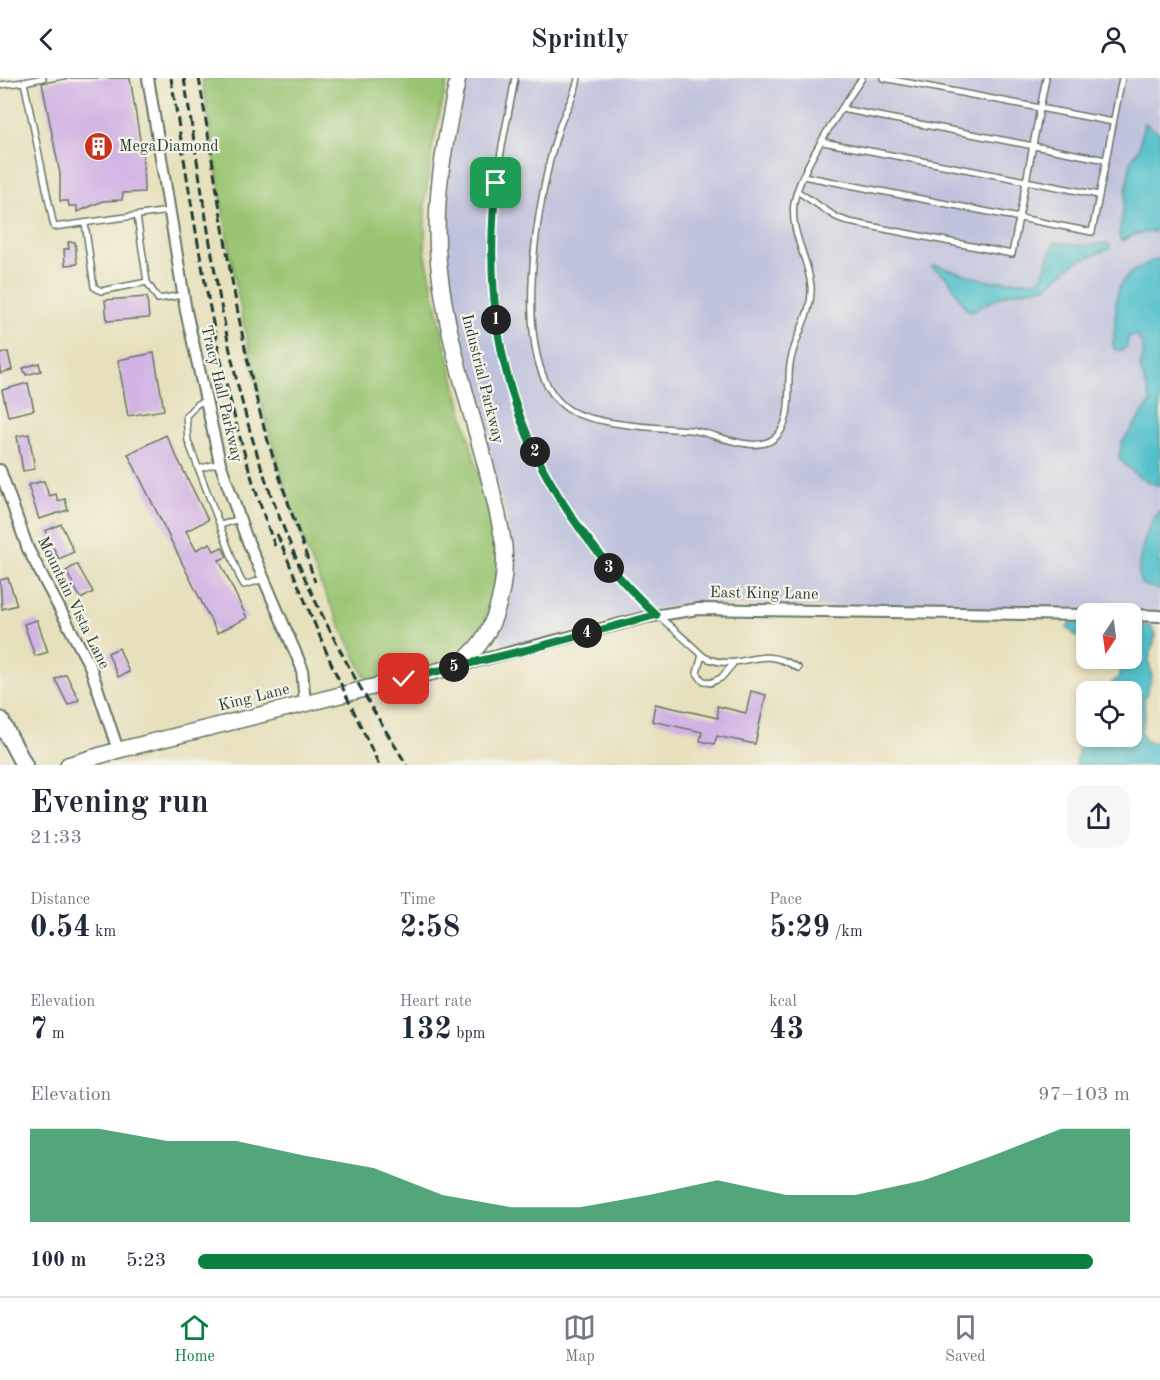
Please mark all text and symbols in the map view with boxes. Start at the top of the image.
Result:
icon: back [30,23,63,56]
icon: person [1097,23,1130,56]
text: Sprintly [531,26,629,53]
building icon: MegaDiamond [82,131,114,163]
place label: MegaDiamond [119,139,219,155]
pin [470,157,521,208]
icon: arrive [479,166,512,199]
pin: 1 [481,305,511,335]
text: 1 [491,312,501,328]
street label: Industrial Parkway [458,313,506,446]
street label: Tracy Hall Parkway [197,324,245,465]
pin: 2 [520,437,550,467]
text: 2 [530,444,540,460]
street label: Mountain Vista Lane [34,534,112,672]
pin: 3 [594,553,624,583]
text: 3 [604,560,614,576]
street label: East King Lane [709,585,819,603]
north arrow [1076,603,1142,669]
map controls [1076,603,1142,747]
pin: 4 [572,618,602,648]
text: 4 [582,625,592,641]
pin: 5 [439,652,469,682]
pin [378,653,429,704]
text: 5 [449,659,459,675]
icon: check [387,662,420,695]
street label: King Lane [217,681,291,715]
button: locate [1076,681,1142,747]
button: share [1067,785,1130,848]
text: Evening run [30,787,209,820]
text: 21:33 [30,828,82,848]
text: Distance [30,892,90,908]
text: Time [400,892,435,908]
text: Pace [769,892,802,908]
text: 0.54 [30,913,91,943]
text: 2:58 [400,913,460,943]
text: 5:29 [769,913,830,943]
text: km [91,924,116,940]
text: /km [830,924,863,940]
text: Elevation [30,994,95,1010]
text: Heart rate [400,994,472,1010]
text: kcal [769,994,797,1010]
text: 7 [30,1015,47,1045]
text: 132 [400,1015,452,1045]
text: 43 [769,1015,804,1045]
text: m [47,1026,65,1042]
text: bpm [452,1026,486,1042]
text: Elevation [30,1085,111,1105]
text: 97–103 m [1038,1085,1130,1105]
text: 100 m [30,1251,86,1271]
text: 5:23 [126,1251,166,1271]
tab: Home [174,1311,215,1367]
tab: Map [563,1311,596,1367]
tab: Saved [945,1311,986,1367]

